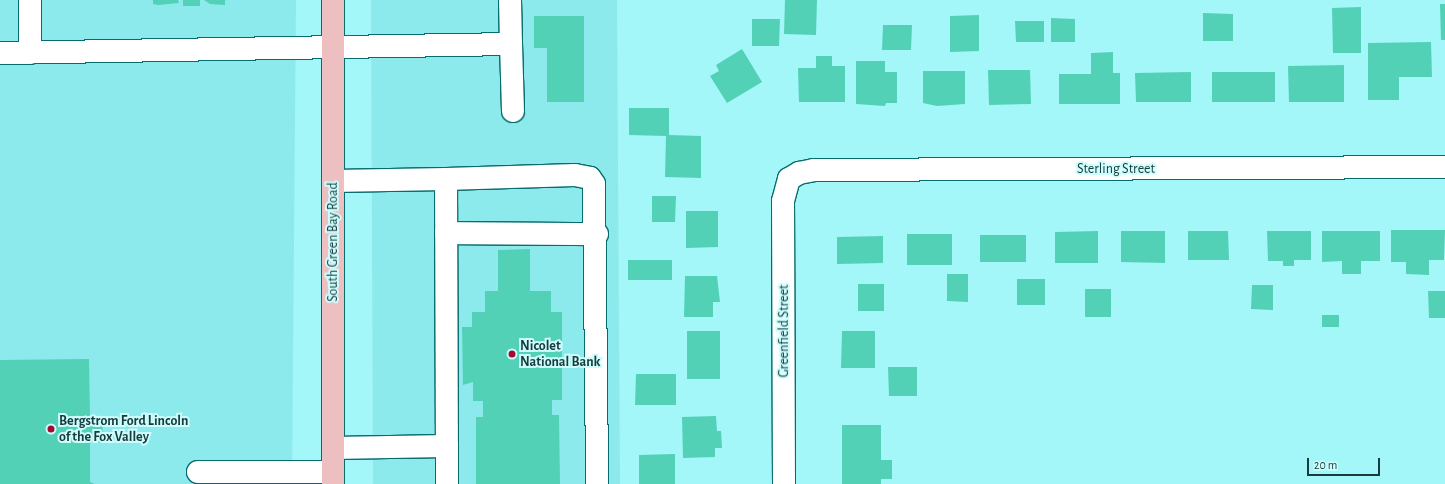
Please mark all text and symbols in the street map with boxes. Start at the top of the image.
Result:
street label: Sterling Street [1077,161,1155,177]
street label: South Green Bay Road [325,182,341,302]
street label: Greenfield Street [776,285,792,377]
place label: Nicolet National Bank [520,338,600,370]
marker: Nicolet National Bank [507,349,517,359]
place label: Bergstrom Ford Lincoln of the Fox Valley [59,413,188,446]
marker: Bergstrom Ford Lincoln of the Fox Valley [46,424,56,434]
scale bar [1309,450,1382,476]
text: 20 m [1314,459,1337,471]

